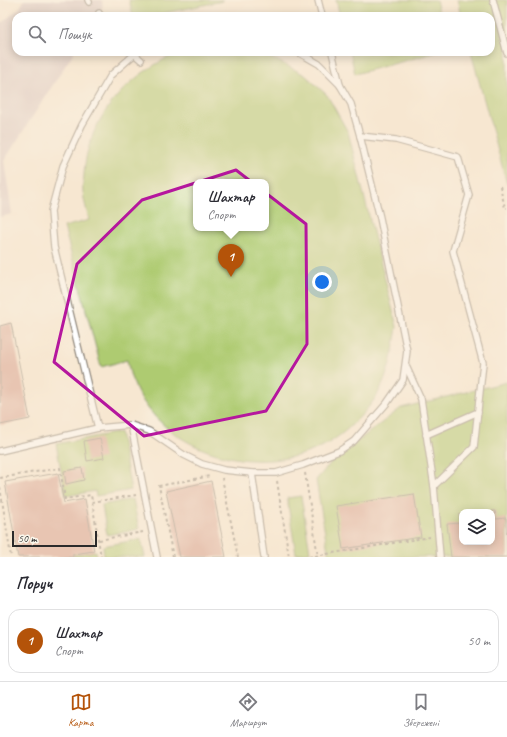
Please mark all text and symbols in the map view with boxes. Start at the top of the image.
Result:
search box [12,12,495,56]
icon: search [26,23,48,45]
text: Пошук [58,25,91,44]
popup [193,179,269,231]
text: Шахтар [207,188,255,207]
text: Спорт [207,207,235,223]
pin: 1 [218,244,244,277]
your location [312,272,332,292]
map controls [459,509,495,545]
button: layers [459,509,495,545]
scale bar [12,529,97,548]
text: 50 m [18,531,37,545]
text: Поруч [16,573,52,594]
text: Шахтар [55,624,102,643]
text: 1 [27,633,33,649]
text: 50 m [468,633,490,649]
text: Спорт [55,643,83,659]
tab: Карта [68,691,93,729]
tab: Маршрут [230,691,266,729]
tab: Збережені [403,691,439,729]

